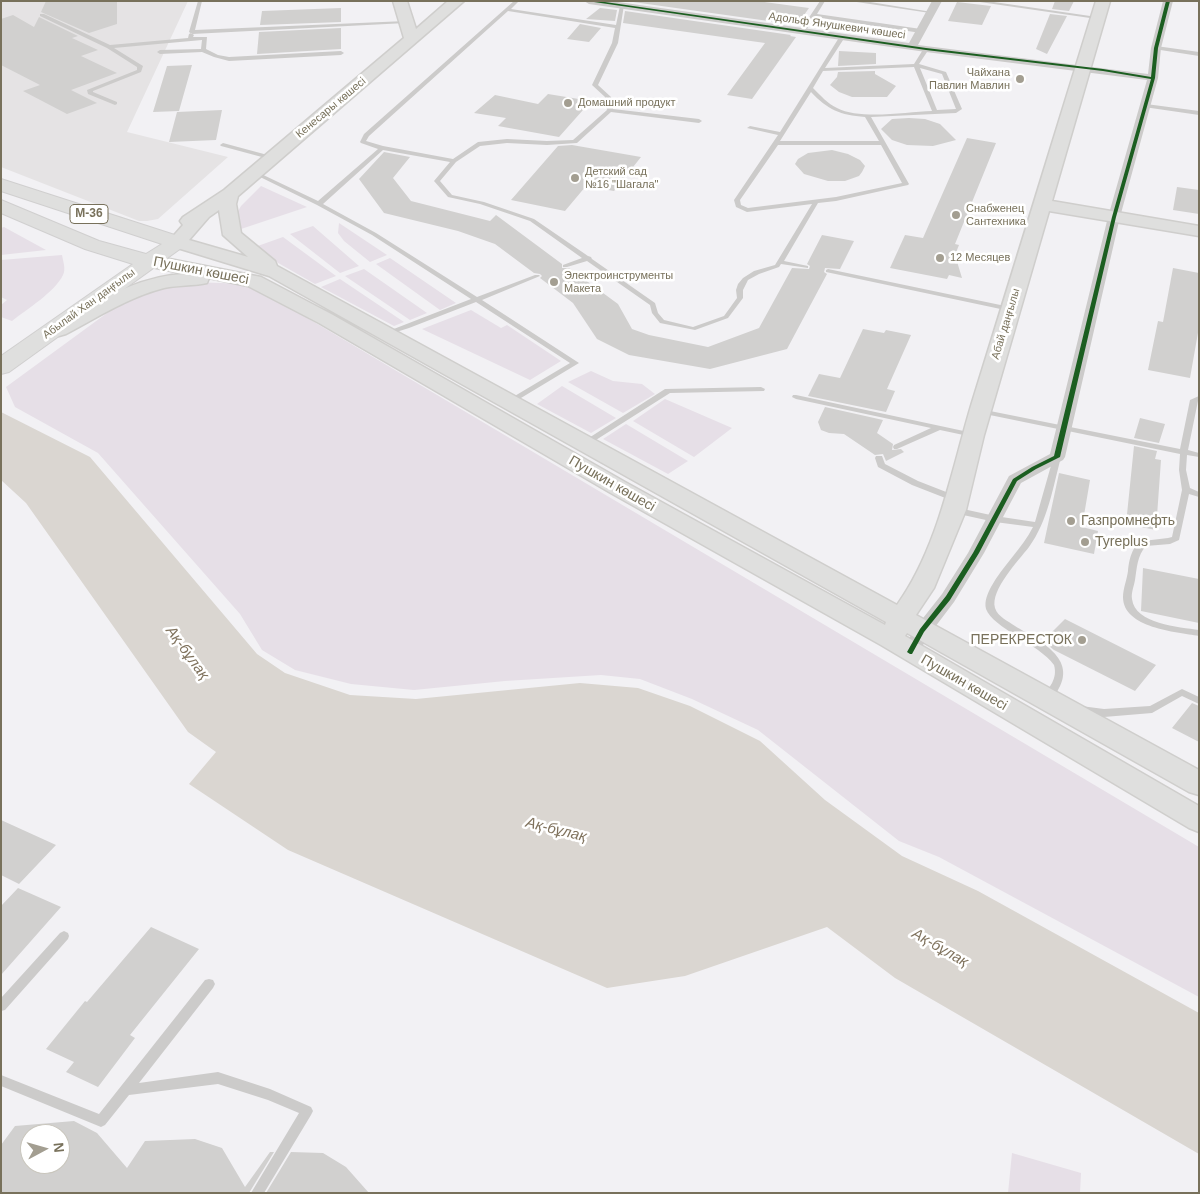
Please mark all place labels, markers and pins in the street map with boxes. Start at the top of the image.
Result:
place label: Чайхана Павлин Мавлин [929,66,1010,92]
marker: Чайхана Павлин Мавлин [1014,73,1026,85]
place label: Домашний продукт [578,96,675,110]
marker: Домашний продукт [562,97,574,109]
place label: Детский сад №16 "Шагала" [585,165,659,191]
marker: Детский сад №16 "Шагала" [569,172,581,184]
place label: Снабженец Сантехника [966,202,1026,228]
marker: Снабженец Сантехника [950,209,962,221]
place label: 12 Месяцев [950,251,1010,265]
marker: 12 Месяцев [934,252,946,264]
place label: Электроинструменты Макета [564,269,673,295]
marker: Электроинструменты Макета [548,276,560,288]
place label: Газпромнефть [1081,513,1175,529]
marker: Газпромнефть [1065,515,1077,527]
place label: Tyreplus [1095,534,1148,550]
marker: Tyreplus [1079,536,1091,548]
place label: ПЕРЕКРЕСТОК [970,632,1072,648]
marker: ПЕРЕКРЕСТОК [1076,634,1088,646]

